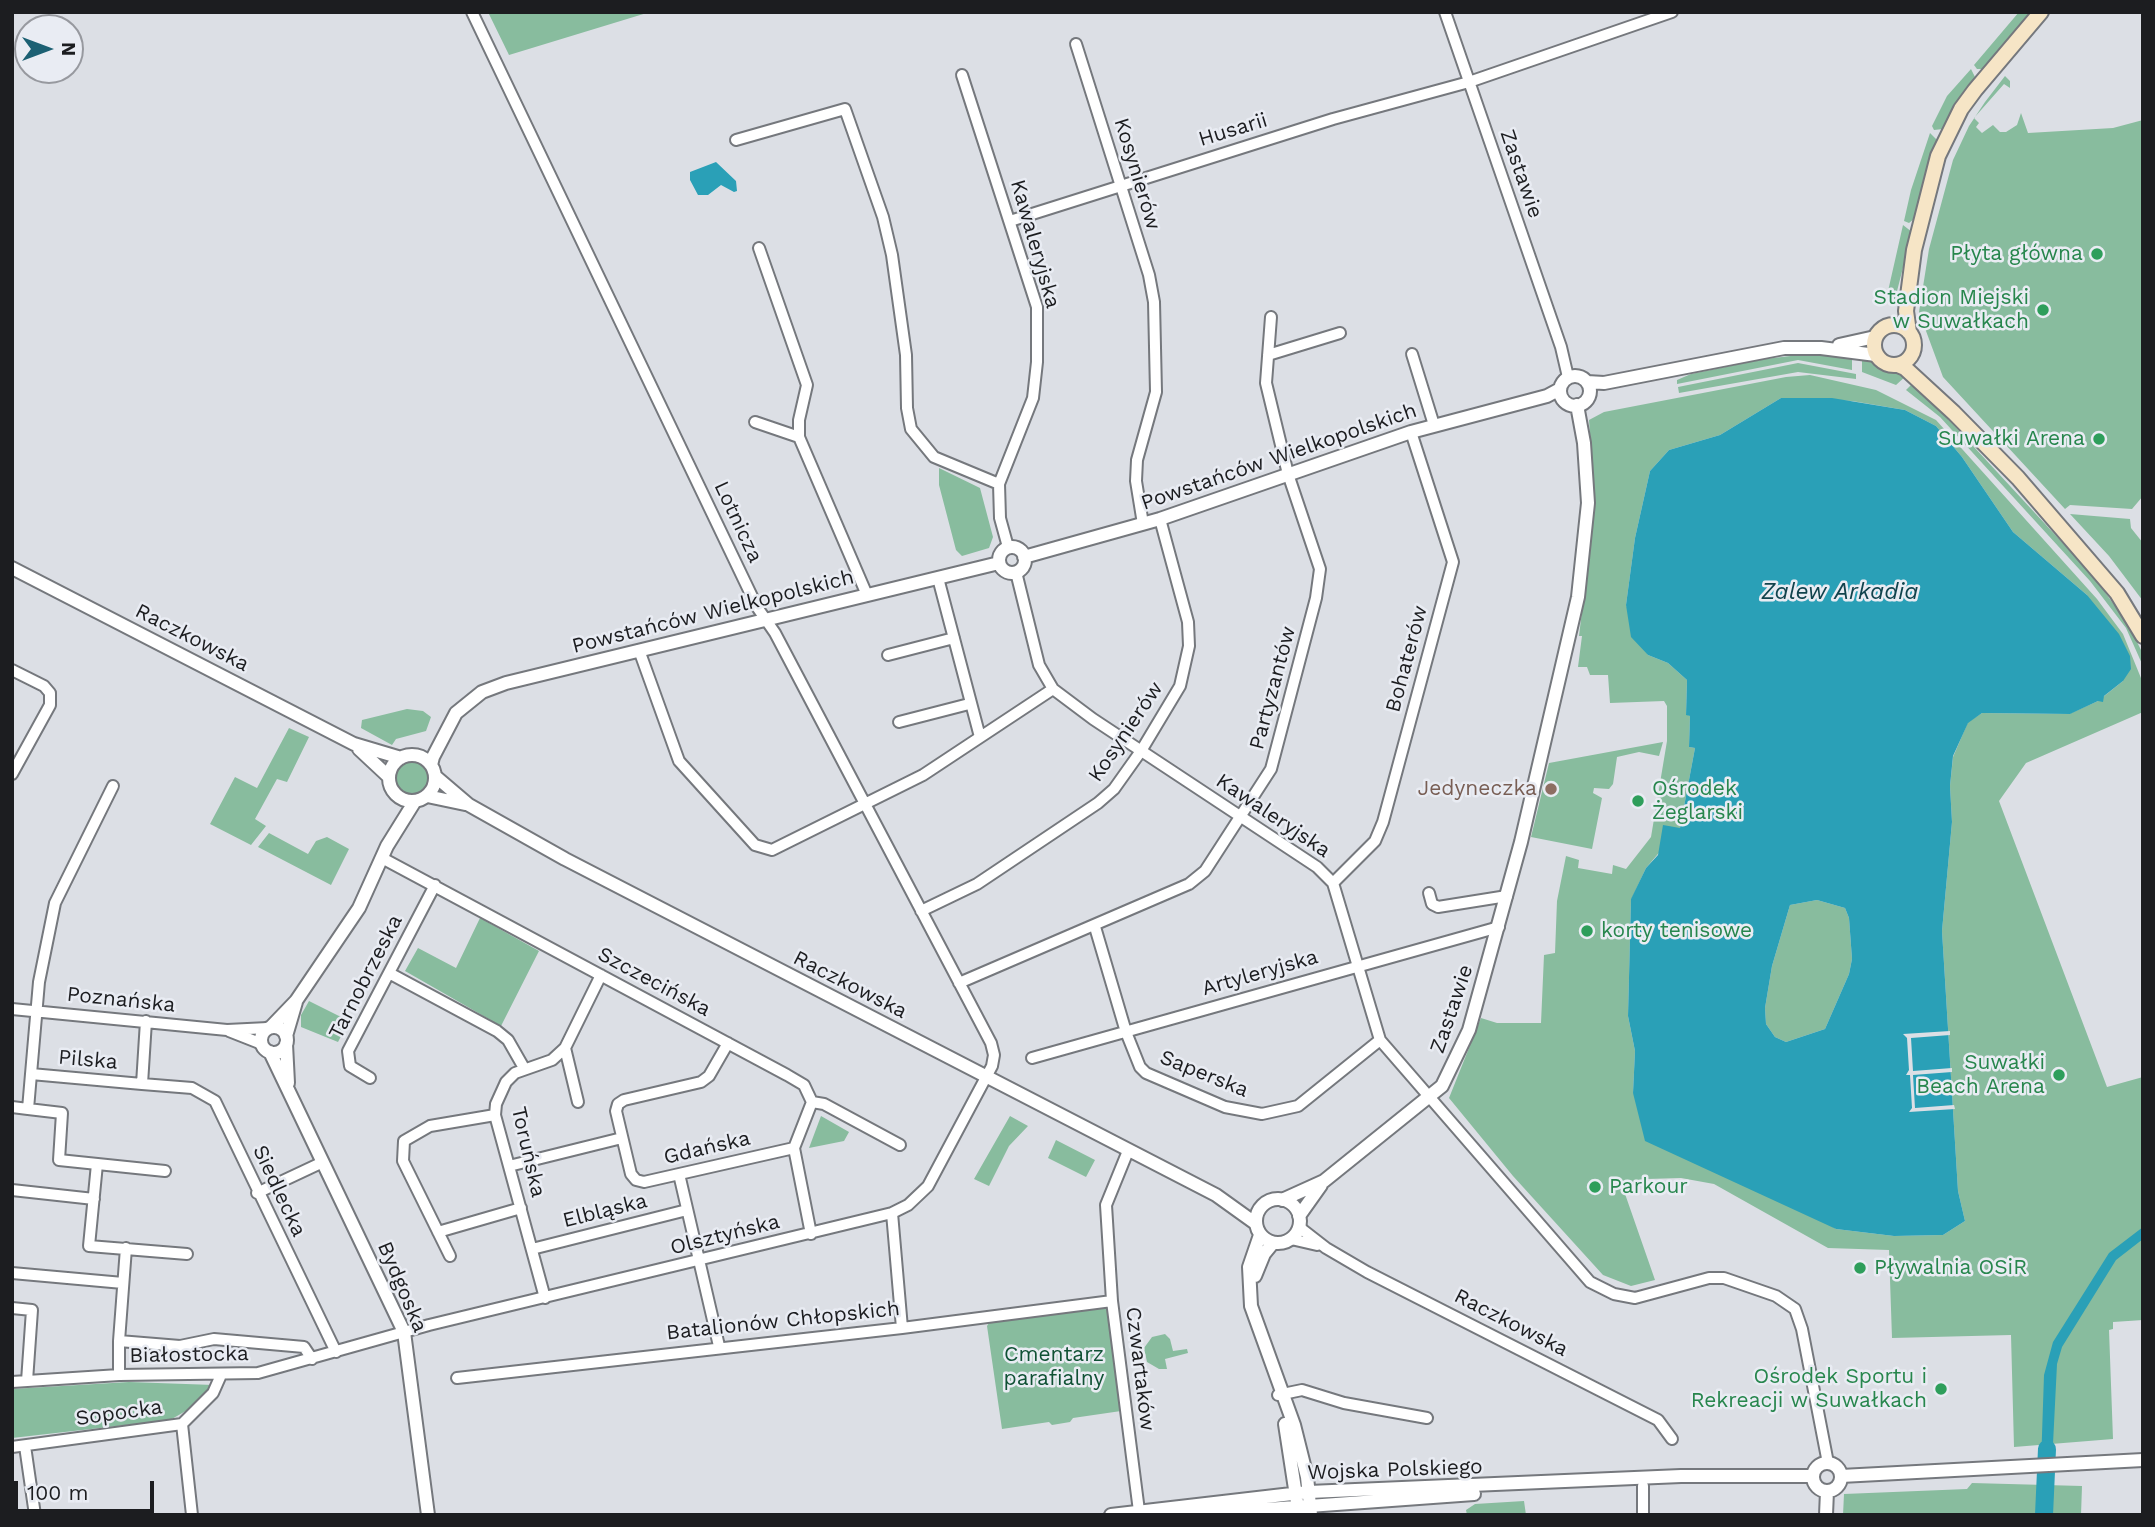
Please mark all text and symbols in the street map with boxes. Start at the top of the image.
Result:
north arrow [14,14,84,84]
text: N [57,42,80,56]
street label: Husarii [1195,108,1271,152]
street label: Kosynierów [1108,115,1166,233]
street label: Zastawie [1494,126,1548,222]
street label: Kawaleryjska [1005,177,1065,311]
place label: Płyta główna [1950,241,2083,267]
marker: Płyta główna [2089,246,2105,262]
place label: Stadion Miejski w Suwałkach [1874,285,2029,335]
marker: Stadion Miejski w Suwałkach [2035,302,2051,318]
street label: Powstańców Wielkopolskich [1138,398,1420,516]
place label: Suwałki Arena [1938,426,2085,452]
marker: Suwałki Arena [2091,431,2107,447]
street label: Lotnicza [708,477,768,567]
street label: Powstańców Wielkopolskich [569,565,857,659]
water label: Zalew Arkadia [1762,578,1918,606]
street label: Raczkowska [131,598,253,678]
street label: Bohaterów [1381,603,1433,715]
street label: Partyzantów [1244,623,1302,753]
street label: Kosynierów [1083,677,1169,787]
street label: Kawaleryjska [1211,768,1335,864]
place label: Jedyneczka [1417,776,1537,802]
place label: Ośrodek Żeglarski [1652,776,1743,826]
marker: Jedyneczka [1543,781,1559,797]
marker: Ośrodek Żeglarski [1630,793,1646,809]
street label: Tarnobrzeska [324,911,408,1043]
place label: korty tenisowe [1601,918,1752,944]
marker: korty tenisowe [1579,923,1595,939]
street label: Szczecińska [593,942,715,1022]
street label: Artyleryjska [1199,944,1321,1002]
street label: Raczkowska [789,945,911,1025]
street label: Zastawie [1425,961,1479,1057]
street label: Poznańska [66,982,176,1018]
street label: Pilska [57,1045,119,1075]
street label: Saperska [1156,1045,1252,1103]
place label: Suwałki Beach Arena [1916,1050,2045,1100]
marker: Suwałki Beach Arena [2051,1067,2067,1083]
street label: Toruńska [505,1104,551,1200]
street label: Gdańska [661,1126,753,1170]
street label: Siedlecka [247,1141,311,1241]
place label: Parkour [1609,1174,1688,1200]
marker: Parkour [1587,1179,1603,1195]
street label: Elbląska [560,1188,650,1234]
street label: Olsztyńska [668,1209,782,1261]
street label: Bydgoska [372,1238,432,1336]
place label: Pływalnia OSiR [1874,1255,2027,1281]
marker: Pływalnia OSiR [1852,1260,1868,1276]
street label: Raczkowska [1450,1283,1572,1363]
street label: Batalionów Chłopskich [665,1296,901,1346]
street label: Czwartaków [1120,1306,1160,1432]
street label: Białostocka [129,1341,249,1369]
park label: Cmentarz parafialny [1004,1342,1104,1392]
place label: Ośrodek Sportu i Rekreacji w Suwałkach [1691,1364,1927,1414]
marker: Ośrodek Sportu i Rekreacji w Suwałkach [1933,1381,1949,1397]
street label: Sopocka [74,1394,164,1432]
street label: Wojska Polskiego [1307,1454,1483,1486]
scale bar [18,1468,158,1512]
text: 100 m [27,1480,89,1505]

